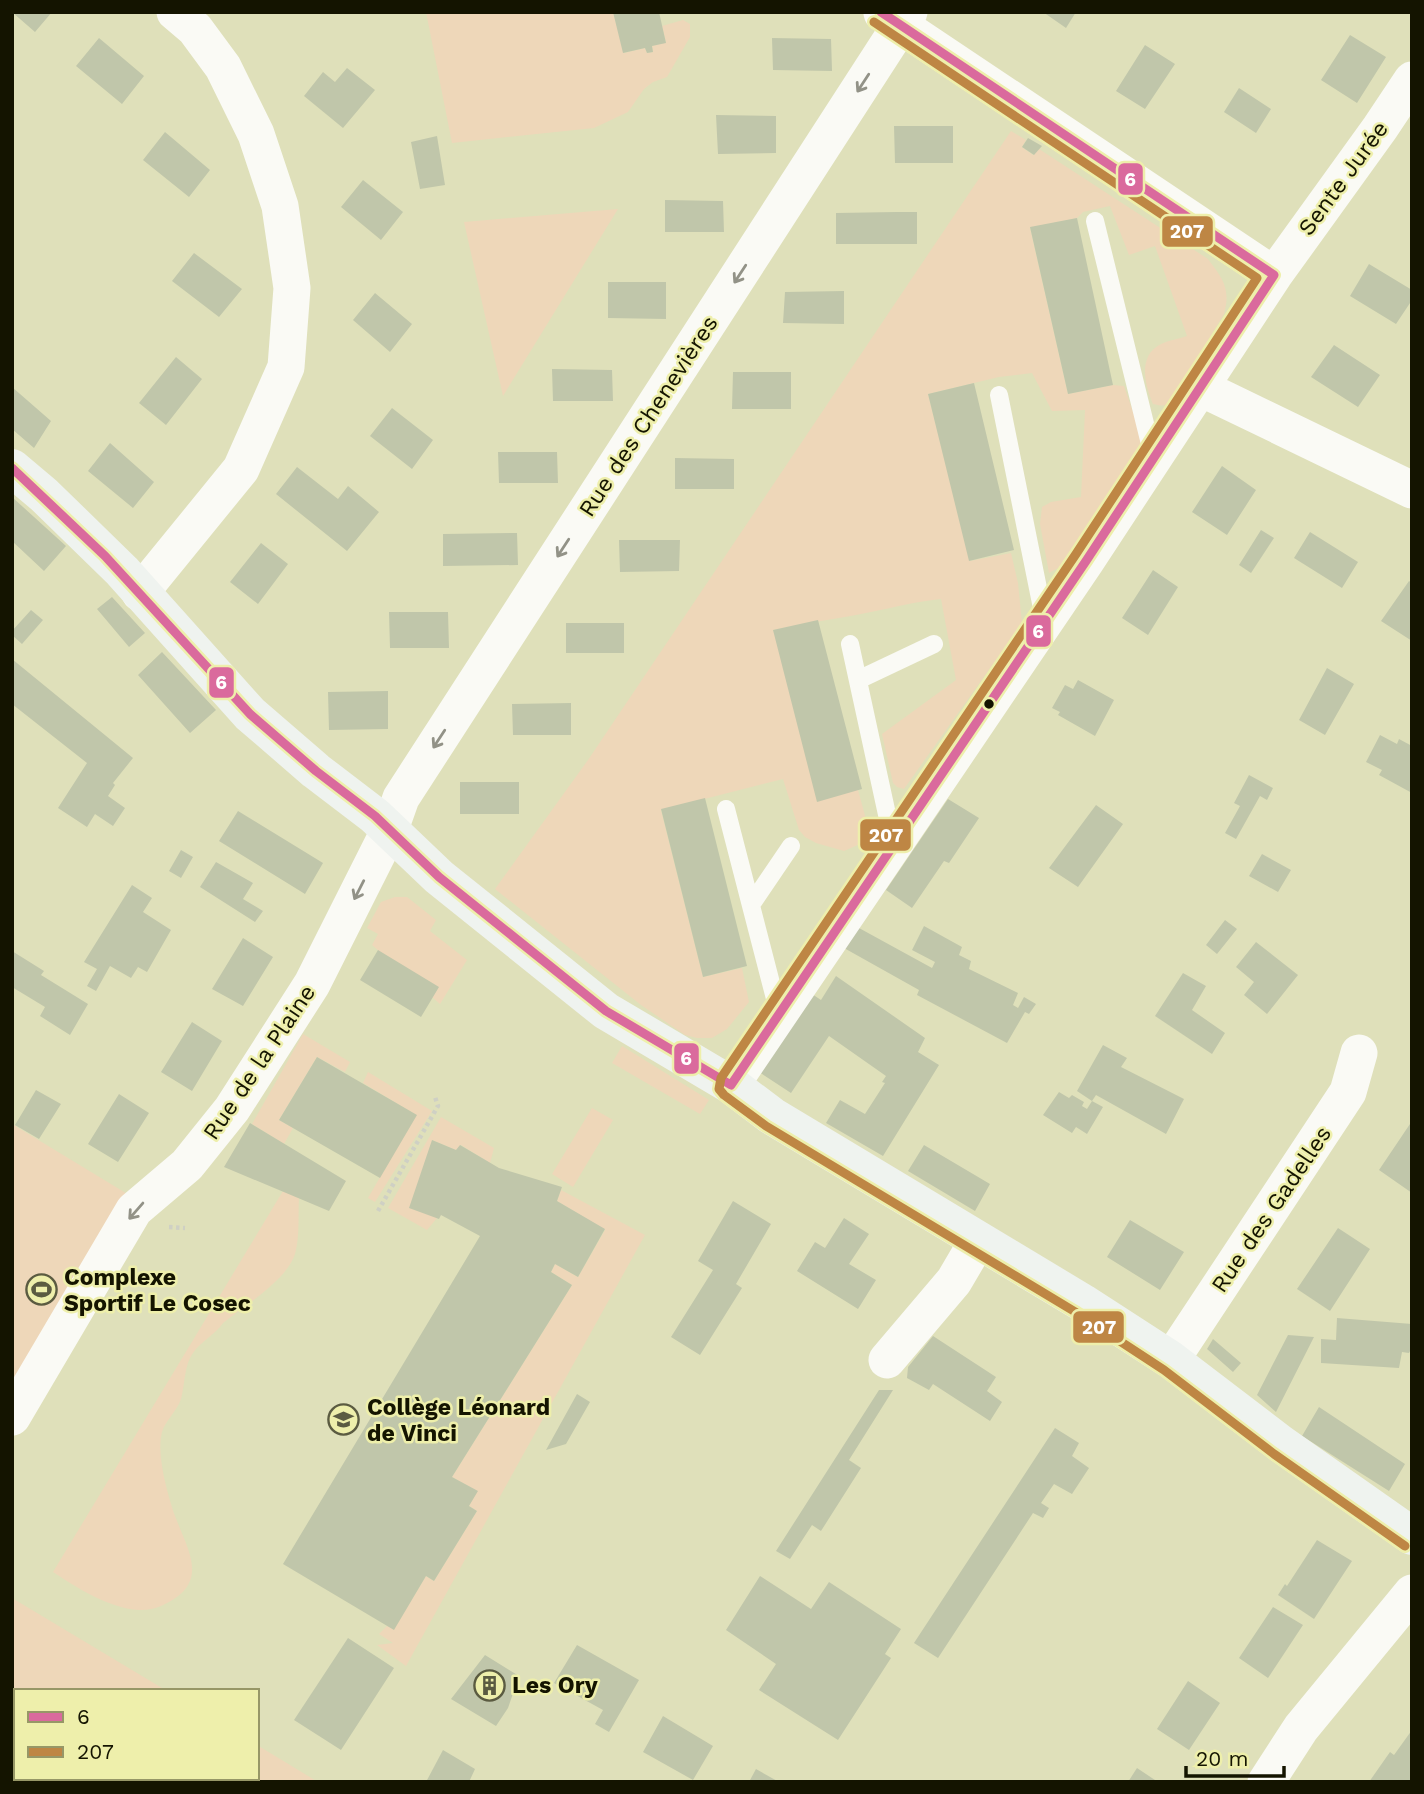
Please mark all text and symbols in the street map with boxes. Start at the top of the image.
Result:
one-way arrow [856,73,870,93]
street label: Sente Jurée [1293,116,1394,241]
line badge: 6 [1117,162,1144,196]
text: 6 [1124,168,1136,191]
line badge: 207 [1161,215,1214,248]
text: 207 [1170,220,1204,243]
one-way arrow [732,264,746,284]
street label: Rue des Chenevières [573,311,724,522]
one-way arrow [556,537,570,557]
line badge: 6 [1025,614,1052,648]
text: 6 [1032,620,1044,643]
line badge: 6 [208,666,235,699]
text: 6 [215,671,227,694]
unlabelled marker [982,697,996,711]
one-way arrow [432,728,446,748]
line badge: 207 [859,818,912,852]
text: 207 [869,824,903,847]
one-way arrow [352,879,366,900]
street label: Rue de la Plaine [198,980,321,1145]
line badge: 6 [673,1042,700,1075]
text: 6 [680,1047,692,1070]
street label: Rue des Gadelles [1206,1121,1337,1298]
one-way arrow [128,1201,144,1219]
place label: Complexe Sportif Le Cosec [64,1264,251,1317]
sports icon: Complexe Sportif Le Cosec [24,1273,58,1307]
line badge: 207 [1072,1310,1125,1344]
text: 207 [1082,1316,1116,1339]
place label: Collège Léonard de Vinci [367,1394,550,1447]
school or university icon: Collège Léonard de Vinci [327,1403,361,1437]
building icon: Les Ory [472,1668,506,1702]
place label: Les Ory [512,1672,598,1699]
legend [14,1689,259,1780]
text: 6 [77,1704,90,1729]
scale bar [1186,1734,1284,1778]
text: 207 [77,1739,114,1764]
text: 20 m [1196,1746,1248,1771]

